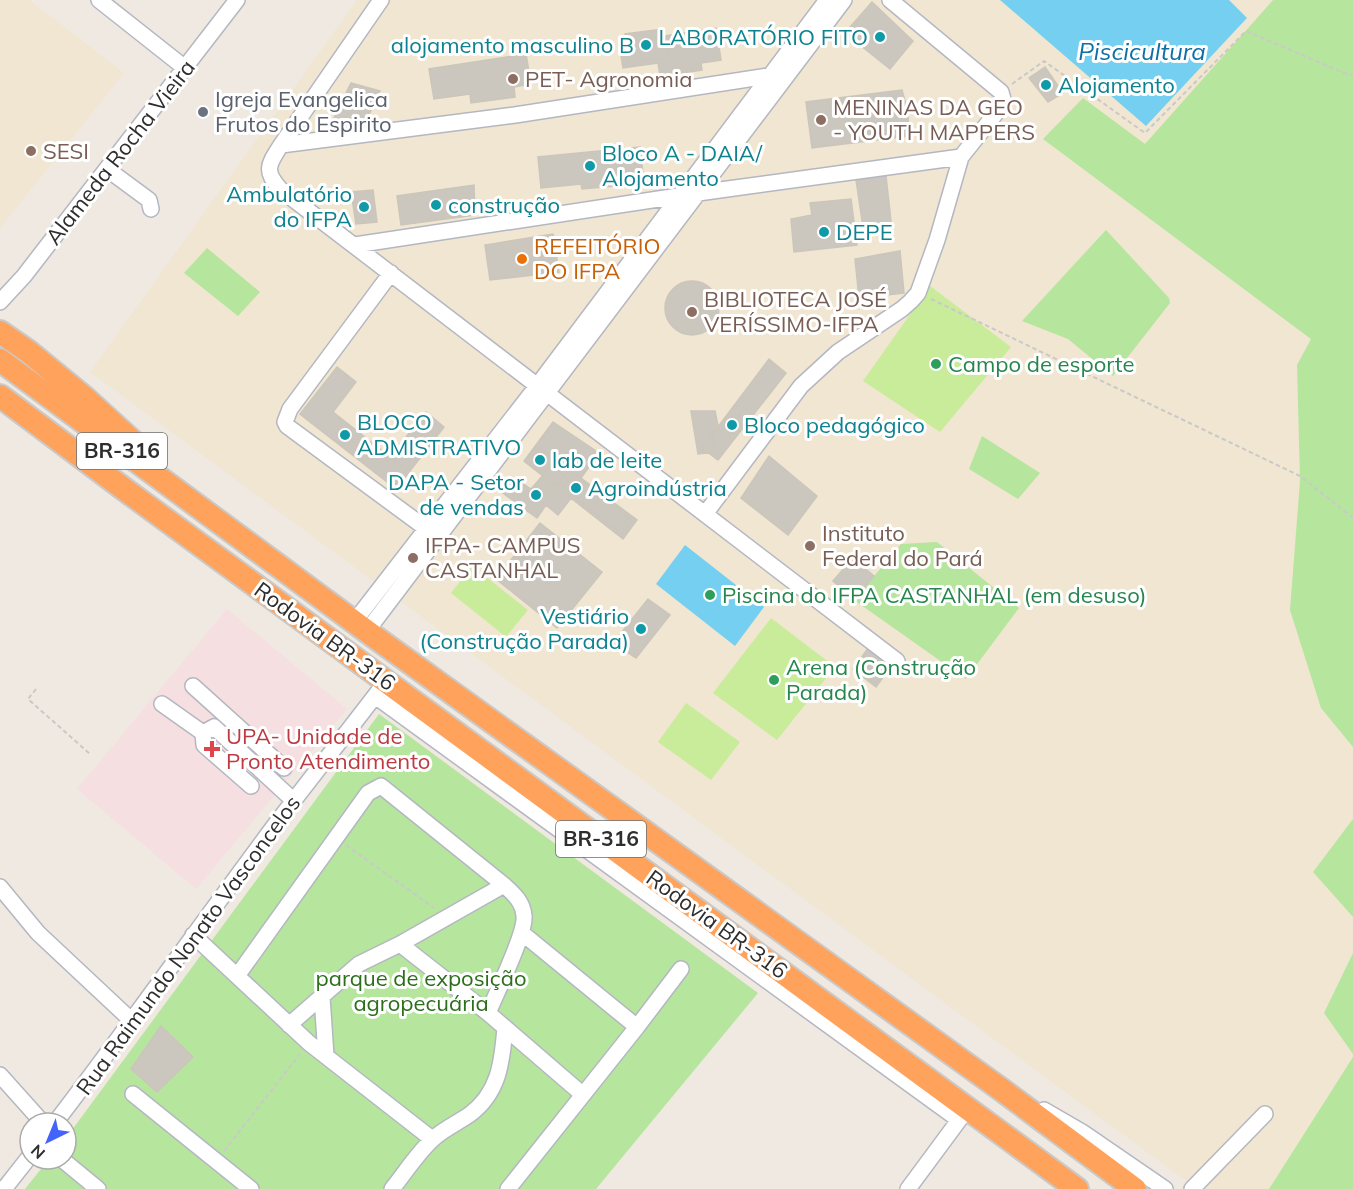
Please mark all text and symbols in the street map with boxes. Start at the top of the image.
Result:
place label: LABORATÓRIO FITO [659,23,868,51]
marker: LABORATÓRIO FITO [873,30,887,44]
place label: alojamento masculino B [391,31,634,59]
water label: Piscicultura [1078,36,1206,66]
marker: alojamento masculino B [639,38,653,52]
street label: Alameda Rocha Vieira [39,54,201,250]
place label: PET- Agronomia [525,65,692,93]
place label: Alojamento [1058,71,1175,99]
marker: PET- Agronomia [506,72,520,86]
marker: Alojamento [1039,78,1053,92]
place label: Igreja Evangelica Frutos do Espirito [215,85,392,138]
place label: MENINAS DA GEO - YOUTH MAPPERS [833,93,1035,146]
marker: Igreja Evangelica Frutos do Espirito [196,105,210,119]
marker: MENINAS DA GEO - YOUTH MAPPERS [814,113,828,127]
place label: SESI [43,137,89,165]
place label: Bloco A - DAIA/ Alojamento [602,139,763,192]
marker: SESI [24,144,38,158]
marker: Bloco A - DAIA/ Alojamento [583,159,597,173]
place label: Ambulatório do IFPA [226,180,352,233]
place label: construção [448,191,560,219]
marker: construção [429,198,443,212]
marker: Ambulatório do IFPA [357,200,371,214]
place label: DEPE [836,218,893,246]
marker: DEPE [817,225,831,239]
place label: REFEITÓRIO DO IFPA [534,232,660,285]
marker: REFEITÓRIO DO IFPA [515,252,529,266]
place label: BIBLIOTECA JOSÉ VERÍSSIMO-IFPA [704,285,887,338]
marker: BIBLIOTECA JOSÉ VERÍSSIMO-IFPA [685,305,699,319]
place label: Campo de esporte [948,350,1134,378]
marker: Campo de esporte [929,357,943,371]
place label: BLOCO ADMISTRATIVO [357,408,521,461]
place label: Bloco pedagógico [744,411,925,439]
marker: Bloco pedagógico [725,418,739,432]
marker: BLOCO ADMISTRATIVO [338,428,352,442]
road number: BR-316 [77,433,167,469]
place label: lab de leite [552,446,662,474]
marker: lab de leite [533,453,547,467]
place label: DAPA - Setor de vendas [388,468,524,521]
place label: Agroindústria [588,474,727,502]
marker: Agroindústria [569,481,583,495]
marker: DAPA - Setor de vendas [529,488,543,502]
place label: Instituto Federal do Pará [822,519,983,572]
place label: IFPA- CAMPUS CASTANHAL [425,531,581,584]
marker: Instituto Federal do Pará [803,539,817,553]
marker: IFPA- CAMPUS CASTANHAL [406,551,420,565]
street label: Rodovia BR-316 [249,575,401,697]
place label: Piscina do IFPA CASTANHAL (em desuso) [722,581,1147,609]
marker: Piscina do IFPA CASTANHAL (em desuso) [703,588,717,602]
place label: Vestiário (Construção Parada) [419,602,629,655]
marker: Vestiário (Construção Parada) [634,622,648,636]
place label: Arena (Construção Parada) [786,653,976,706]
marker: Arena (Construção Parada) [767,673,781,687]
place label: UPA- Unidade de Pronto Atendimento [226,722,430,775]
marker: UPA- Unidade de Pronto Atendimento [203,740,221,758]
street label: Rua Raimundo Nonato Vasconcelos [70,790,306,1100]
road number: BR-316 [556,821,646,857]
street label: Rodovia BR-316 [641,863,793,985]
park label: parque de exposição agropecuária [316,964,526,1017]
north arrow [18,1111,78,1171]
text: N [27,1141,49,1163]

